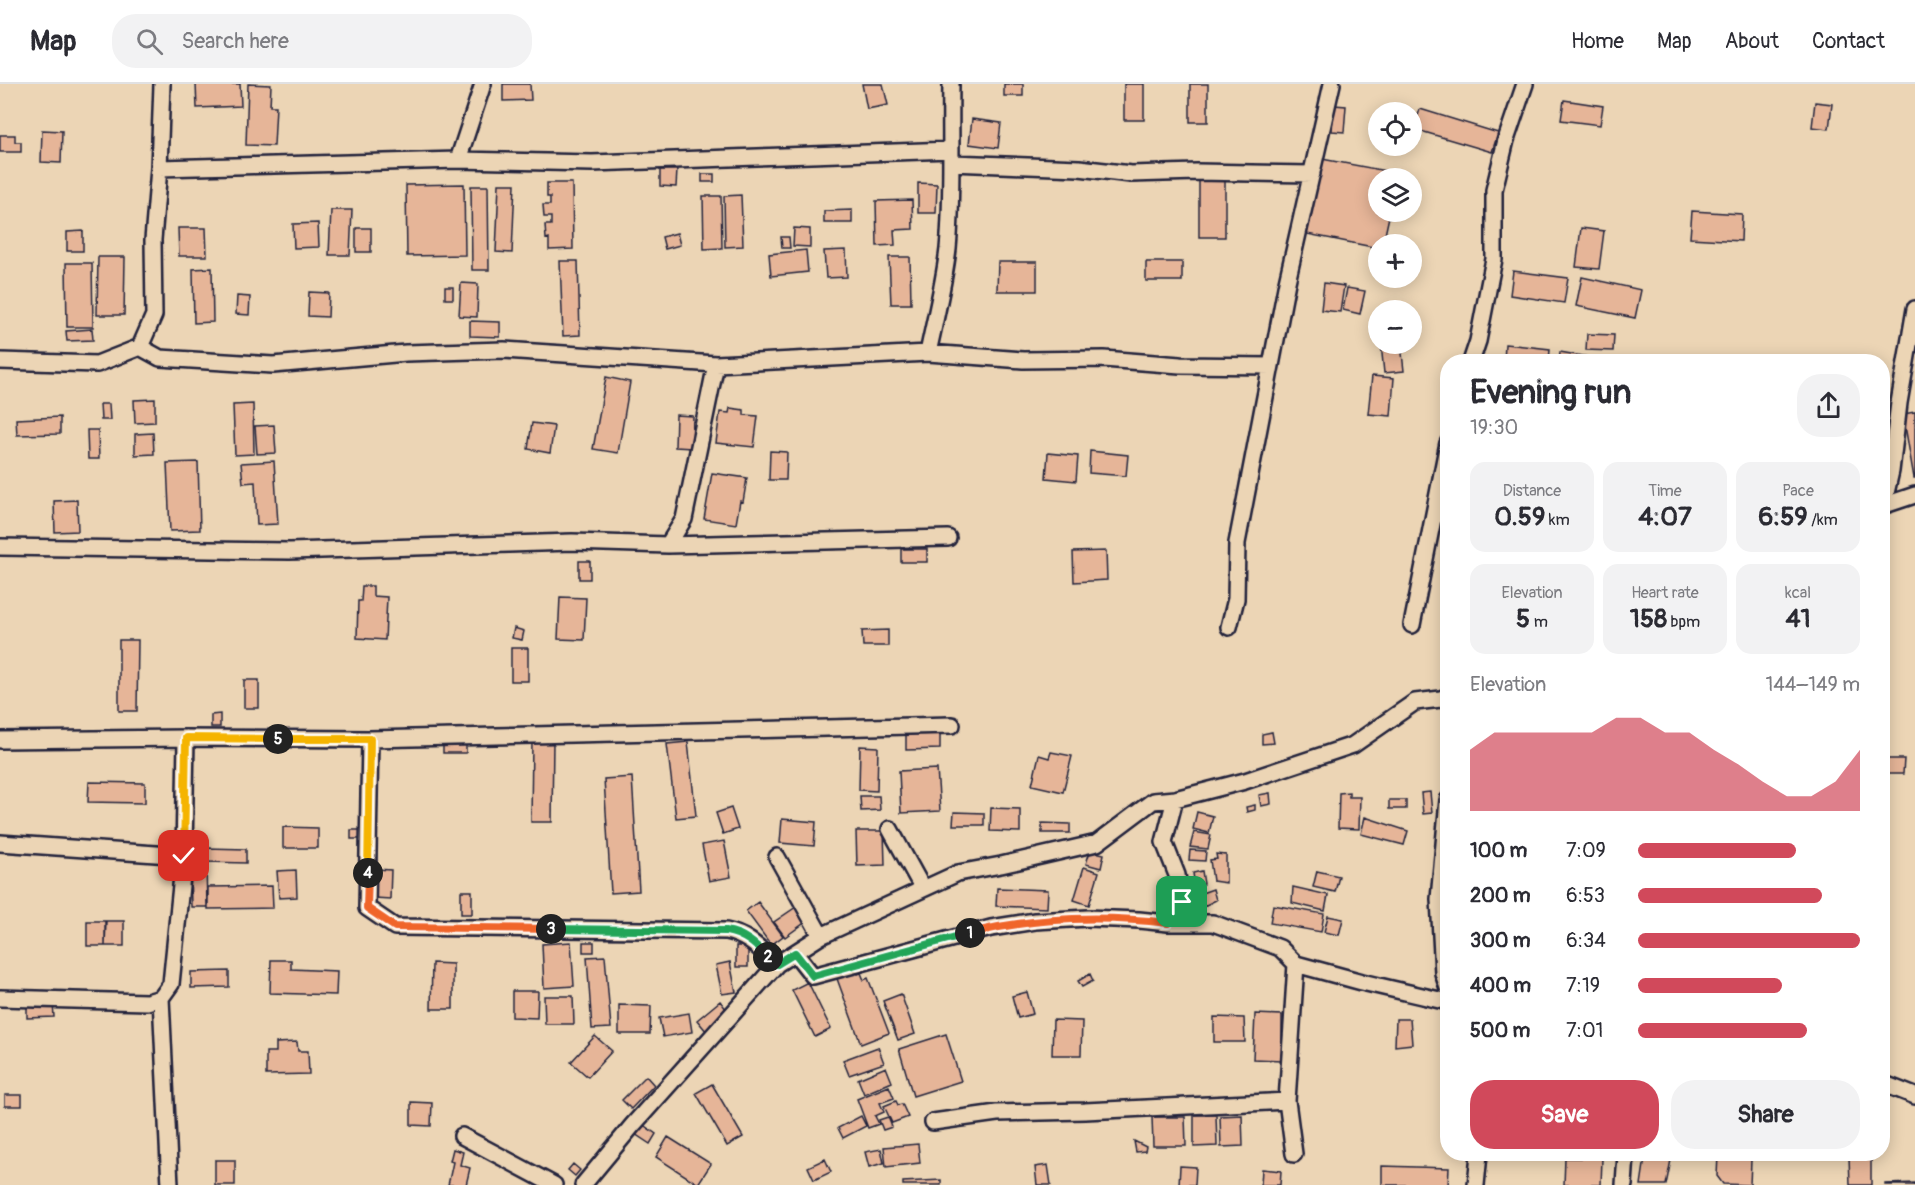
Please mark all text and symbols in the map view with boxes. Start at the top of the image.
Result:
search box [112,14,532,68]
text: Map [30,24,76,59]
icon: search [133,25,166,58]
text: Search here [181,27,289,55]
text: Home [1571,28,1624,55]
text: Map [1657,28,1692,55]
text: About [1725,28,1779,55]
text: Contact [1812,28,1885,55]
map controls [1368,102,1422,354]
button: locate [1368,102,1422,156]
button: layers [1368,168,1422,222]
button: + [1368,234,1422,288]
button: − [1368,300,1422,354]
text: Evening run [1470,372,1631,413]
button: share [1797,374,1860,437]
text: 19:30 [1470,415,1518,440]
text: Distance [1503,481,1561,501]
text: Time [1648,481,1682,501]
text: Pace [1782,481,1814,501]
text: 0.59 [1494,501,1545,533]
text: 4:07 [1638,501,1692,533]
text: 6:59 [1758,501,1808,533]
text: km [1545,510,1570,530]
text: /km [1808,510,1838,530]
text: Elevation [1502,583,1562,603]
text: Heart rate [1631,583,1699,603]
text: kcal [1785,583,1811,603]
text: 5 [1516,603,1530,635]
text: 158 [1630,603,1667,635]
text: 41 [1785,603,1811,635]
text: m [1530,612,1548,632]
text: bpm [1667,612,1700,632]
text: Elevation [1470,672,1546,697]
text: 144–149 m [1765,672,1860,697]
pin: 5 [263,724,293,754]
text: 5 [274,729,282,749]
pin [158,830,209,881]
text: 100 m [1470,838,1527,863]
text: 7:09 [1566,838,1606,863]
icon: check [167,839,200,872]
pin: 4 [353,858,383,888]
text: 4 [363,863,373,883]
pin [1156,876,1207,927]
text: 200 m [1470,883,1531,908]
text: 6:53 [1566,883,1605,908]
icon: arrive [1165,885,1198,918]
pin: 3 [536,914,566,944]
pin: 1 [955,918,985,948]
text: 3 [547,919,555,939]
text: 1 [967,923,973,943]
text: 300 m [1470,928,1531,953]
text: 6:34 [1566,928,1606,953]
pin: 2 [753,942,783,972]
text: 2 [764,947,772,967]
text: 400 m [1470,973,1531,998]
text: 7:19 [1566,973,1600,998]
text: 500 m [1470,1018,1530,1043]
text: 7:01 [1566,1018,1603,1043]
button: Save [1470,1080,1659,1149]
button: Share [1671,1080,1860,1149]

